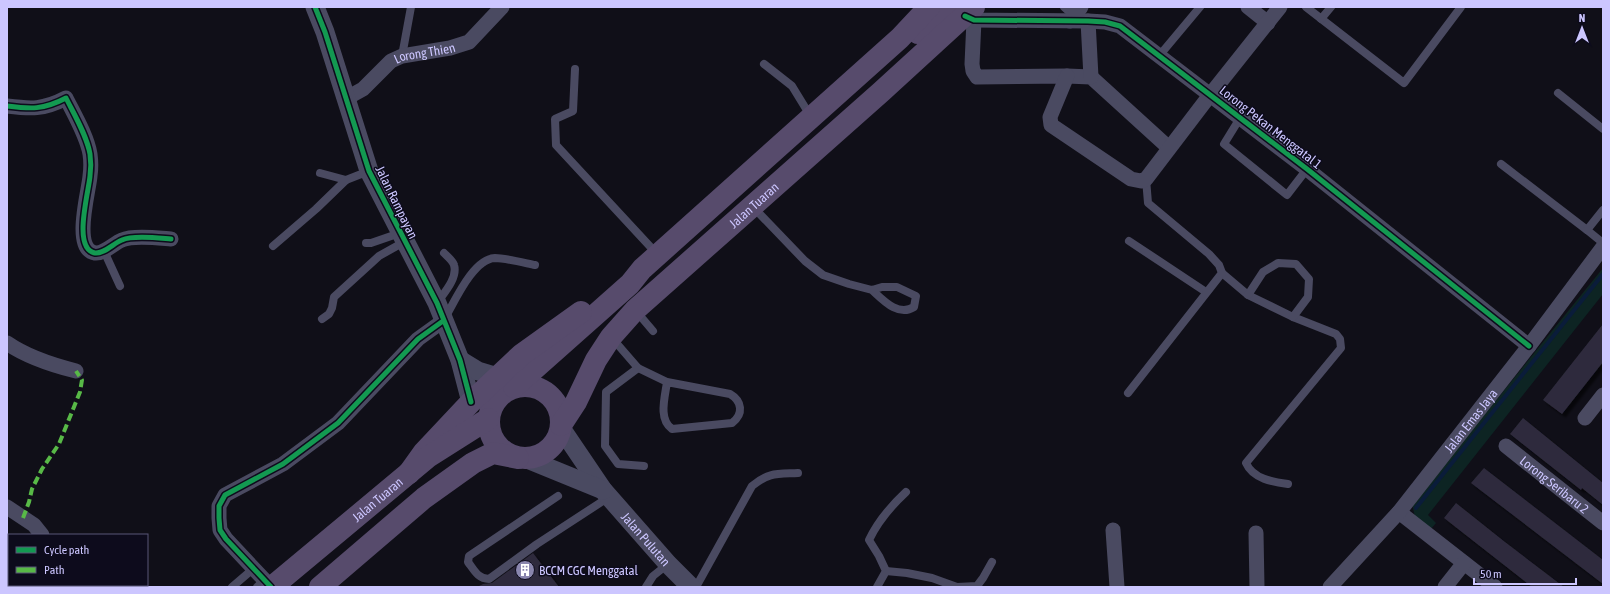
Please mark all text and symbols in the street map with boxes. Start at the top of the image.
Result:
north arrow [1562,8,1602,48]
text: N [1579,12,1585,24]
street label: Lorong Thien [392,40,457,67]
street label: Lorong Pekan Menggatal 1 [1217,83,1325,172]
street label: Jalan Rampayan [372,163,421,241]
street label: Jalan Tuaran [726,179,782,231]
street label: Jalan Emas Jaya [1441,386,1501,456]
street label: Lorong Seribaru 2 [1517,453,1592,517]
street label: Jalan Tuaran [349,474,406,525]
street label: Jalan Pulutan [618,509,673,569]
legend [8,534,148,586]
text: Cycle path [44,543,89,557]
building icon: BCCM CGC Menggatal [514,559,536,581]
scale bar [1474,560,1576,586]
text: Path [44,563,65,577]
place label: BCCM CGC Menggatal [539,563,639,578]
text: 50 m [1480,567,1502,581]

